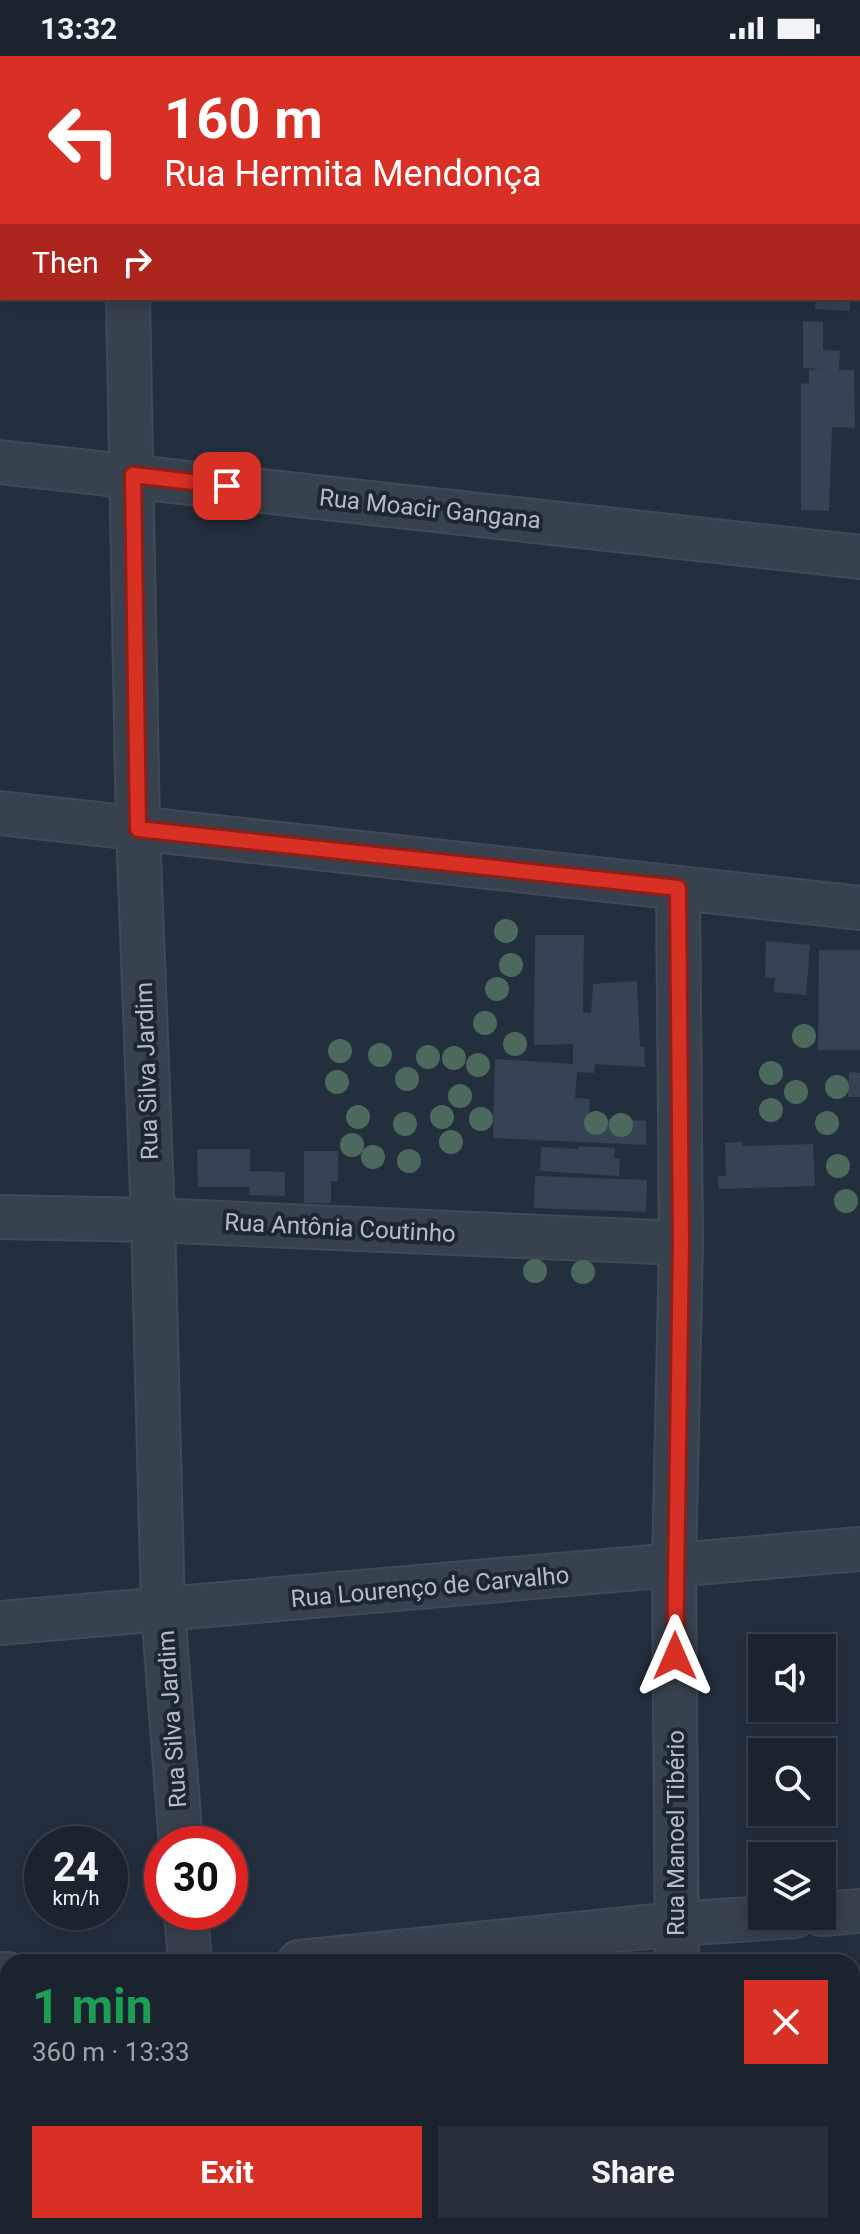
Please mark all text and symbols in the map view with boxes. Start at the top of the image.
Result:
text: 13:32 [40,11,117,46]
text: 160 m [164,86,323,152]
icon: left [32,88,136,192]
text: Rua Hermita Mendonça [164,153,542,195]
icon: right [115,240,159,284]
text: Then [32,245,99,280]
pin [193,452,261,520]
icon: arrive [205,464,249,508]
street label: Rua Moacir Gangana [318,483,542,535]
street label: Rua Silva Jardim [130,982,164,1160]
street label: Rua Antônia Coutinho [224,1208,456,1248]
street label: Rua Lourenço de Carvalho [290,1561,570,1613]
position arrow [633,1614,717,1698]
street label: Rua Silva Jardim [152,1629,192,1809]
map controls [748,1634,836,1930]
button: sound [748,1634,836,1722]
street label: Rua Manoel Tibério [662,1730,690,1936]
button: search [748,1738,836,1826]
speed limit sign: 30 [144,1826,248,1930]
button: layers [748,1842,836,1930]
text: 24 [53,1844,99,1891]
text: km/h [53,1886,99,1910]
text: 1 min [32,1978,153,2035]
button: close [744,1980,828,2064]
text: 360 m · 13:33 [32,2037,190,2067]
button: Exit [32,2126,422,2218]
button: Share [438,2126,828,2218]

